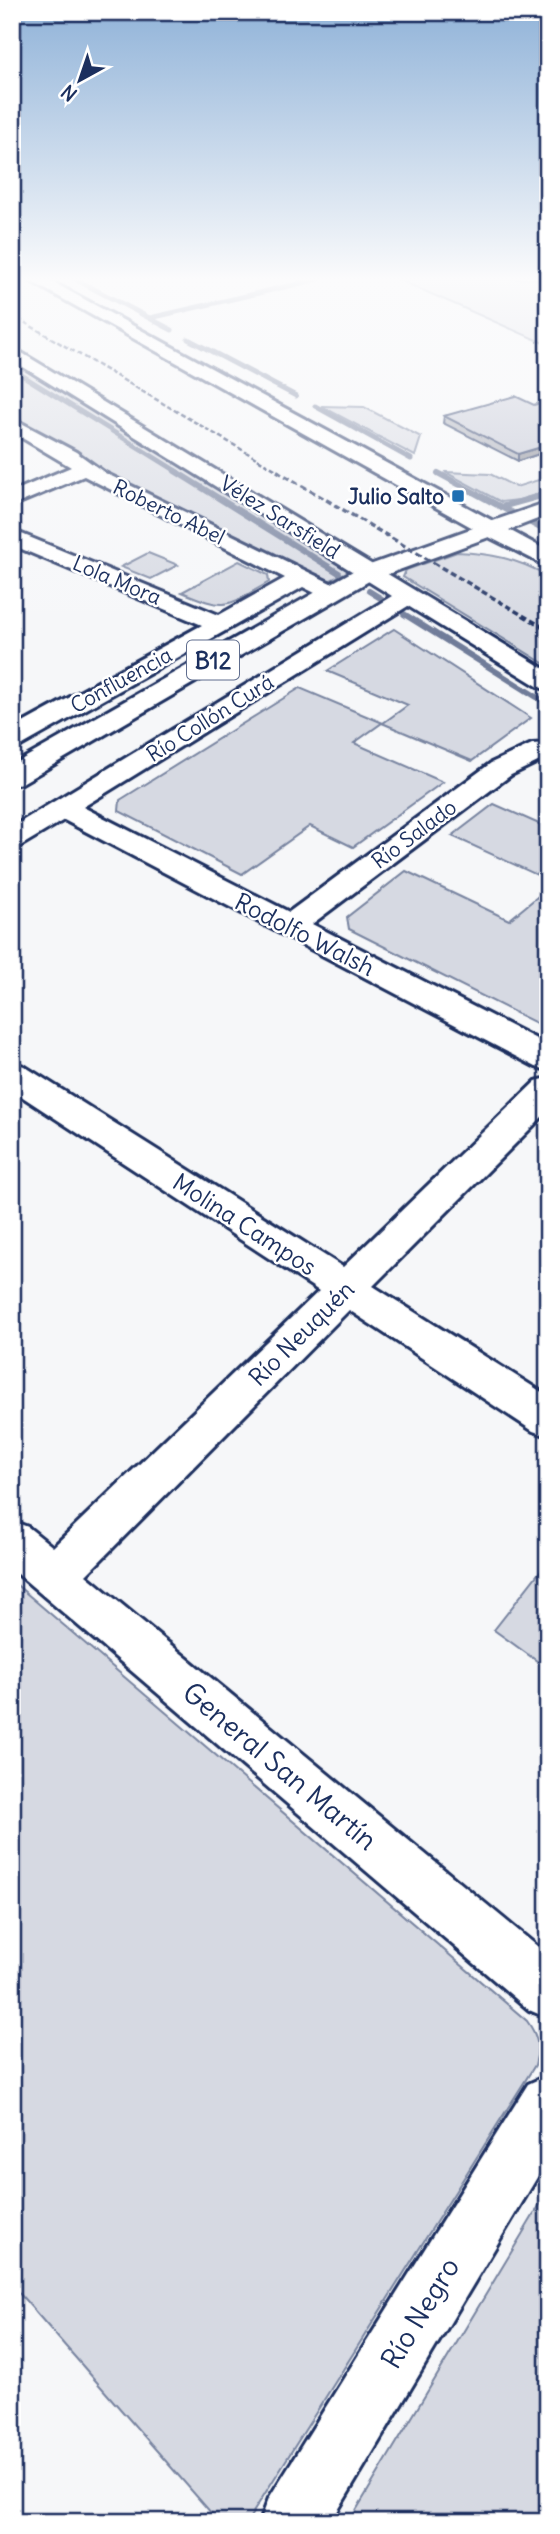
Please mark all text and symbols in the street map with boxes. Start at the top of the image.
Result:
north arrow [46,46,116,116]
text: N [56,80,82,106]
street label: Vélez Sarsfield [215,469,345,565]
street label: Roberto Abel [109,473,229,551]
place label: Julio Salto [348,483,444,510]
marker: Julio Salto [450,488,466,504]
street label: Lola Mora [69,549,165,611]
road number: B12 [187,640,239,680]
street label: Confluencia [65,641,177,719]
street label: Río Collón Curá [141,668,279,768]
street label: Río Salado [366,793,462,875]
street label: Rodolfo Walsh [230,886,380,982]
street label: Molina Campos [168,1166,322,1282]
street label: Río Neuquén [242,1274,360,1392]
street label: General San Martín [175,1674,385,1858]
street label: Río Negro [373,2251,467,2375]

